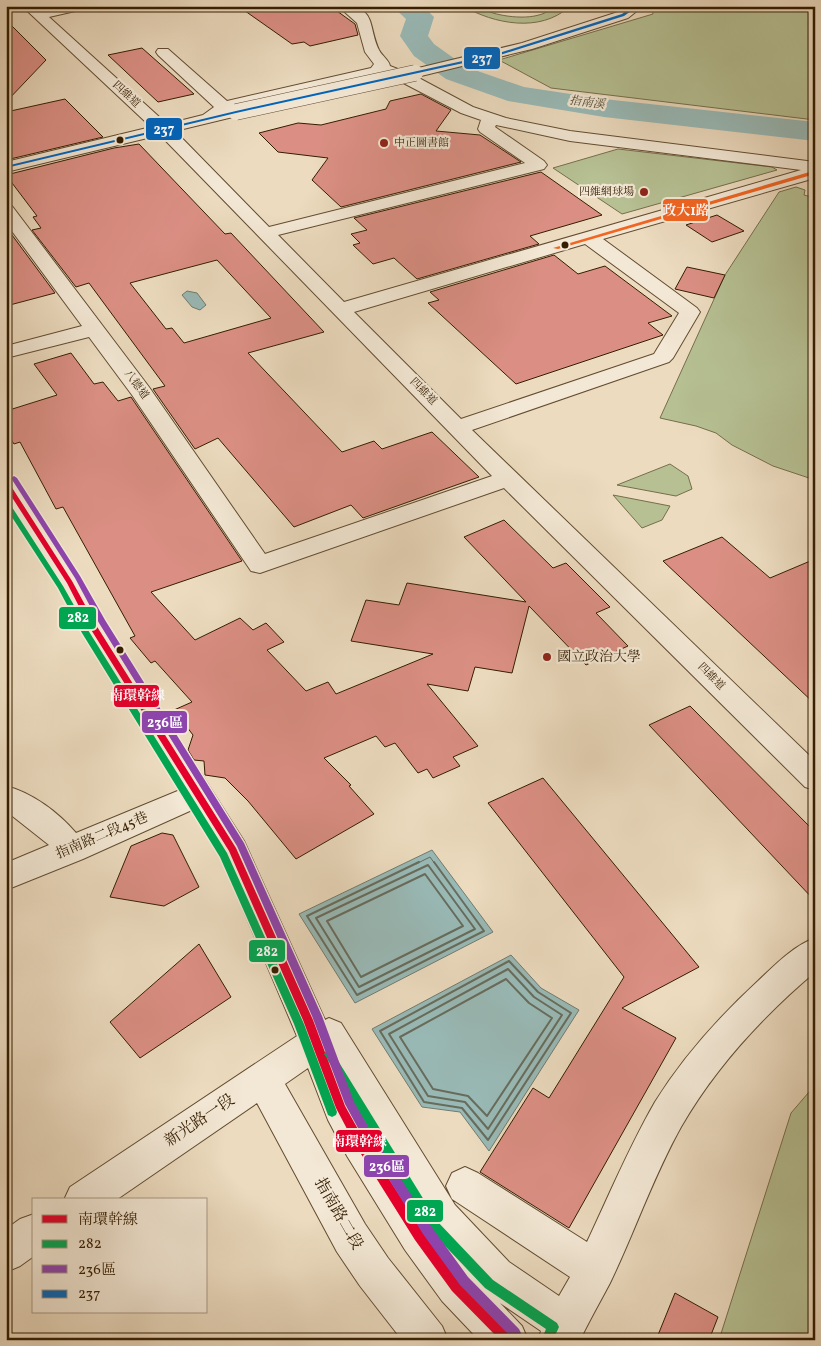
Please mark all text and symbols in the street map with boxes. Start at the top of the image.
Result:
line badge: 237 [463,46,501,70]
text: 237 [472,50,493,69]
street label: 四維道 [109,78,143,112]
water label: 指南溪 [568,93,608,113]
line badge: 237 [145,117,183,141]
text: 237 [154,121,175,140]
unlabelled marker [115,135,125,145]
place label: 中正圖書館 [394,136,449,151]
marker: 中正圖書館 [378,137,390,149]
place label: 四維網球場 [579,185,634,200]
marker: 四維網球場 [638,186,650,198]
line badge: 政大1路 [662,198,709,222]
text: 政大1路 [662,202,710,221]
unlabelled marker [560,240,570,250]
street label: 八德道 [120,367,152,403]
street label: 四維道 [406,375,440,409]
line badge: 282 [58,606,97,630]
text: 282 [67,609,89,628]
unlabelled marker [115,645,125,655]
place label: 國立政治大學 [557,648,641,667]
marker: 國立政治大學 [541,651,553,663]
street label: 四維道 [694,660,728,694]
line badge: 南環幹線 [113,684,160,708]
text: 南環幹線 [109,687,165,706]
line badge: 236區 [141,710,188,734]
text: 236區 [147,714,183,733]
street label: 指南路二段45巷 [53,808,151,864]
line badge: 282 [248,939,286,963]
text: 282 [256,943,278,962]
unlabelled marker [270,965,280,975]
street label: 新光路一段 [161,1090,239,1152]
line badge: 南環幹線 [335,1129,383,1153]
text: 南環幹線 [331,1133,387,1152]
line badge: 236區 [363,1154,410,1178]
text: 236區 [369,1158,405,1177]
street label: 指南路二段 [308,1174,368,1254]
legend [32,1198,208,1314]
line badge: 282 [406,1199,444,1223]
text: 282 [414,1203,436,1222]
text: 南環幹線 [78,1210,138,1231]
text: 282 [78,1234,102,1255]
text: 236區 [78,1260,116,1281]
text: 237 [78,1284,101,1305]

